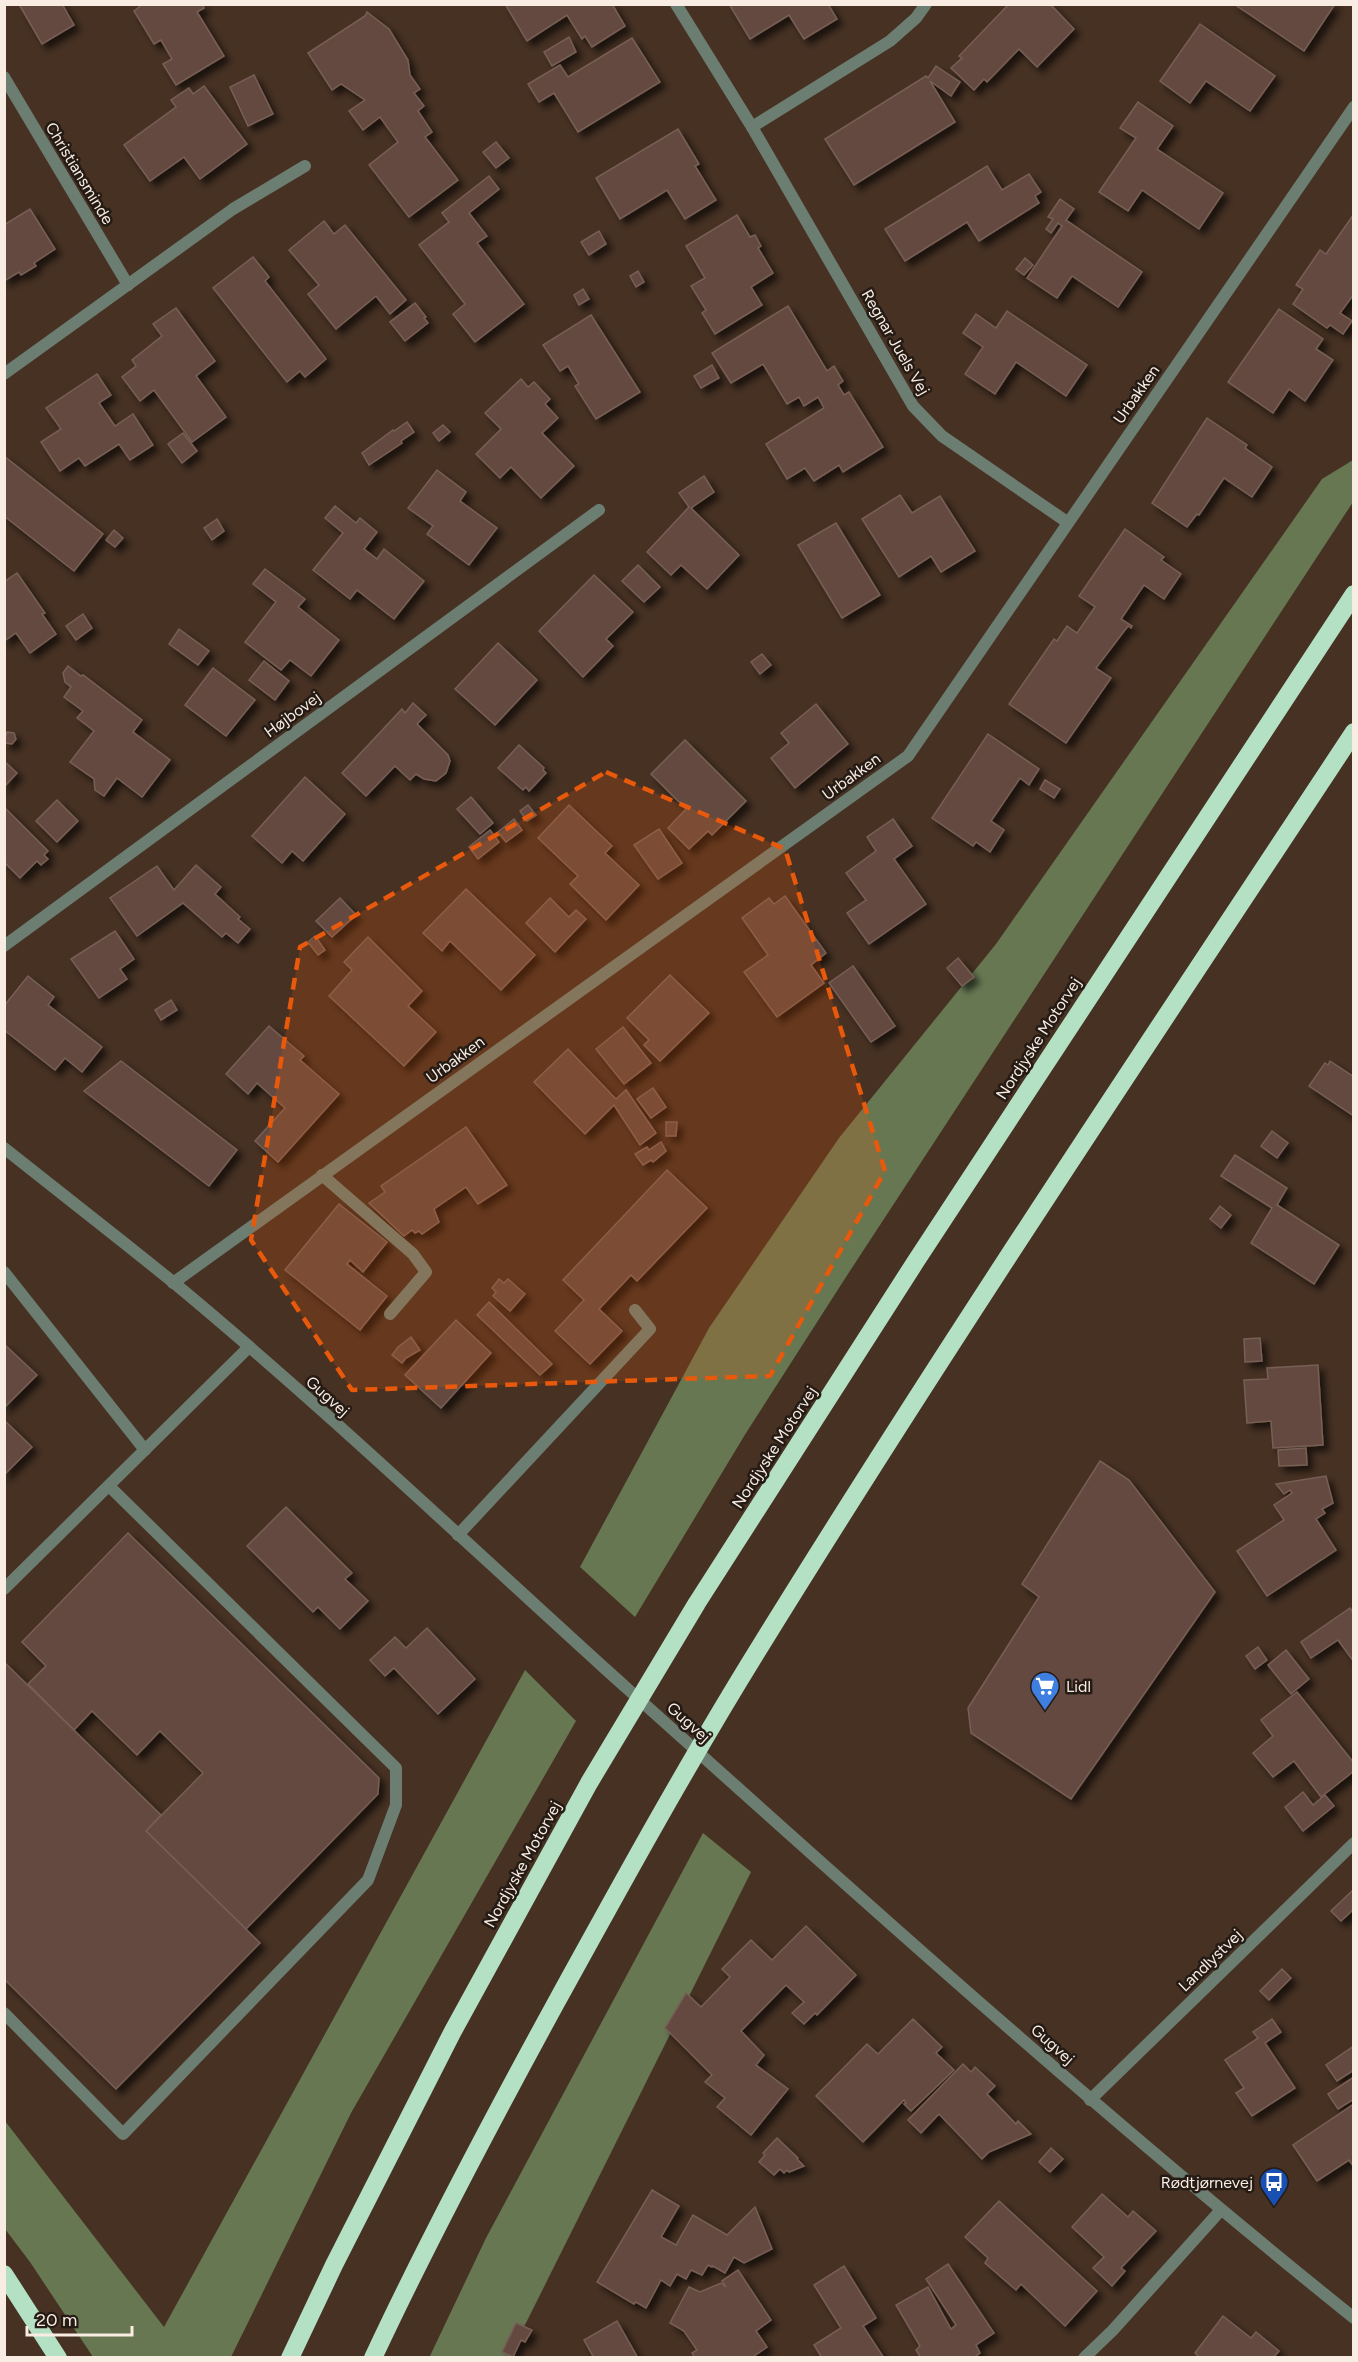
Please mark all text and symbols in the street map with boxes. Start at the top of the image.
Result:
street label: Christiansminde [42,119,118,228]
street label: Regnar Juels Vej [858,286,934,398]
street label: Urbakken [1109,361,1164,427]
street label: Højbovej [260,688,324,741]
street label: Urbakken [818,749,884,804]
street label: Nordjyske Motorvej [992,974,1085,1103]
street label: Urbakken [422,1032,488,1087]
street label: Gugvej [302,1372,353,1421]
street label: Nordjyske Motorvej [728,1383,821,1512]
supermarket icon: Lidl [1029,1670,1061,1712]
place label: Lidl [1066,1677,1091,1696]
street label: Gugvej [663,1698,714,1747]
street label: Nordjyske Motorvej [480,1798,565,1931]
street label: Landlystvej [1174,1925,1246,1995]
street label: Gugvej [1027,2020,1078,2069]
bus stop icon: Rødtjørnevej [1258,2166,1290,2208]
place label: Rødtjørnevej [1161,2173,1253,2192]
scale bar [27,2299,132,2337]
text: 20 m [36,2309,77,2331]

